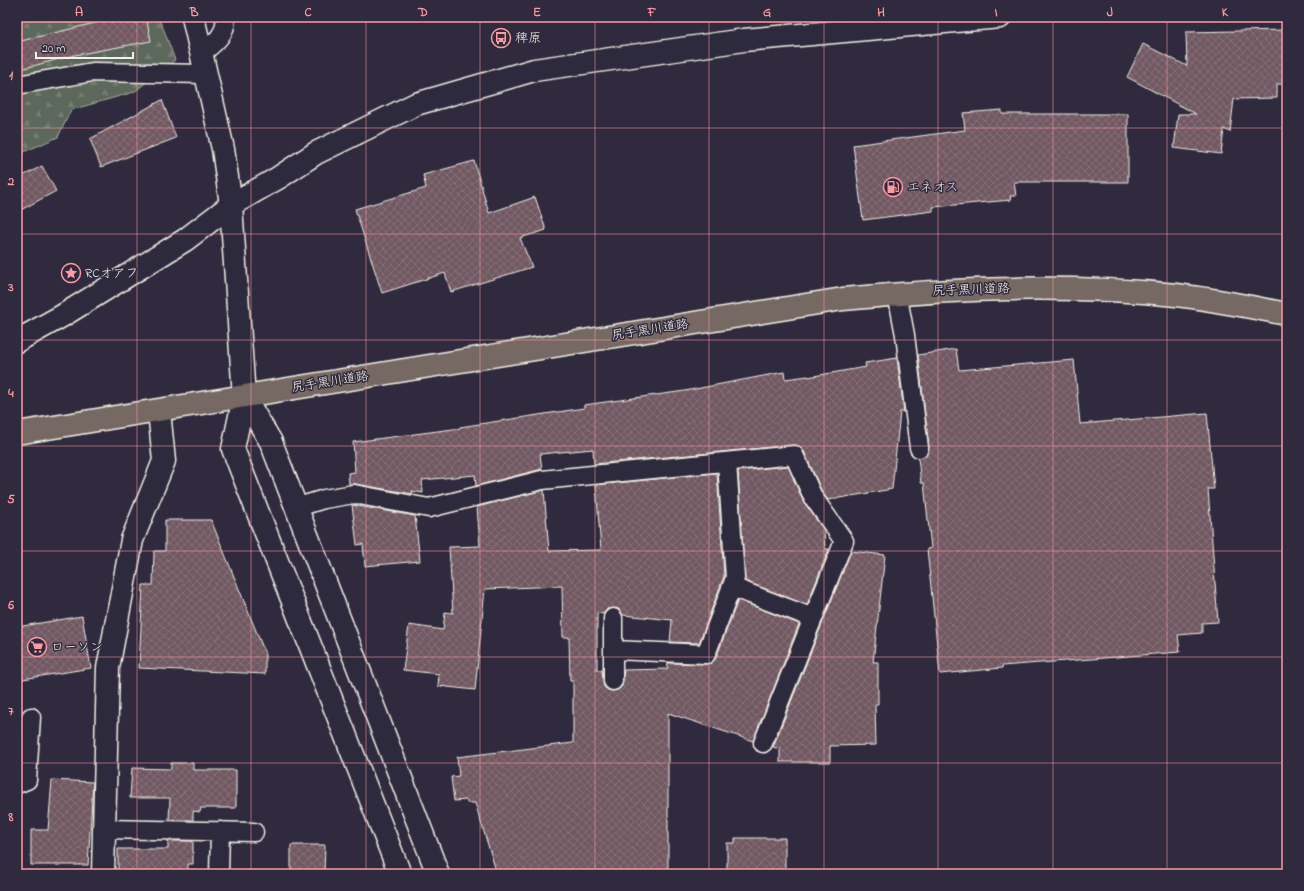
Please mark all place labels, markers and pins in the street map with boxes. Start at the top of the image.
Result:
bus stop icon: 稗原 [490,27,512,49]
place label: 稗原 [515,29,541,48]
fuel station icon: エネオス [882,176,904,198]
place label: エネオス [907,178,958,197]
place icon: RCオアフ [60,262,82,284]
place label: RCオアフ [85,264,138,283]
supermarket icon: ローソン [26,636,48,658]
place label: ローソン [51,638,103,657]

